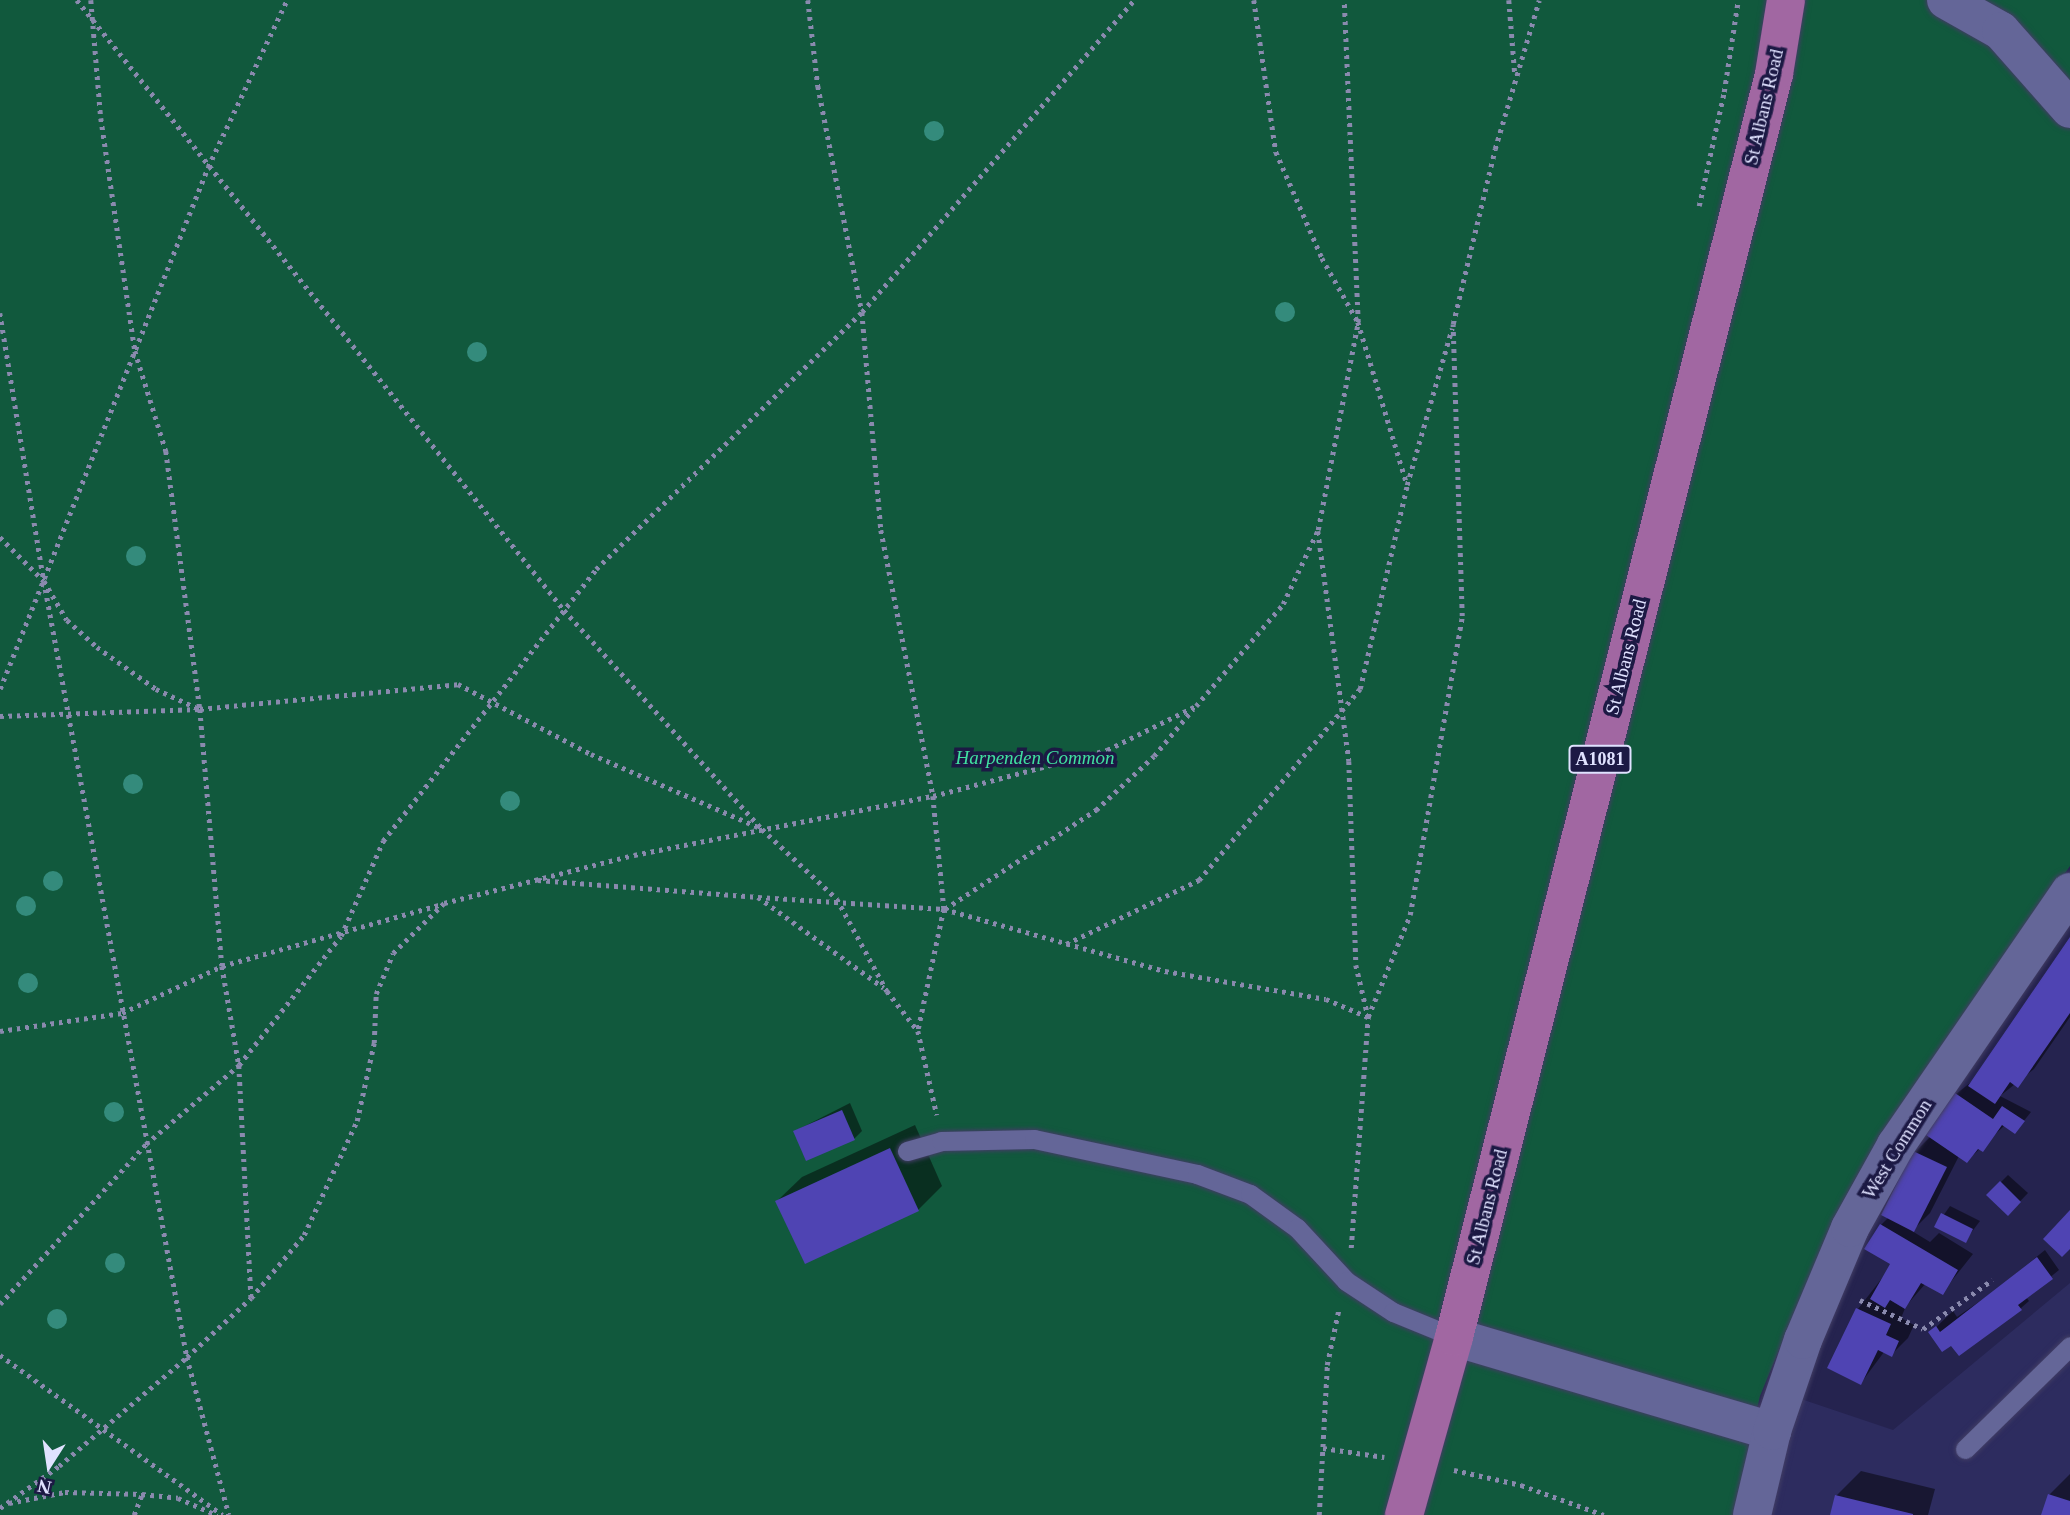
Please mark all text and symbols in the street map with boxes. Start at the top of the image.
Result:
street label: St Albans Road [1739,46,1789,168]
street label: St Albans Road [1601,596,1651,718]
road number: A1081 [1568,744,1632,774]
park label: Harpenden Common [956,747,1114,769]
street label: West Common [1857,1095,1937,1203]
street label: St Albans Road [1462,1146,1512,1268]
north arrow [14,1431,84,1501]
text: N [36,1475,53,1499]

